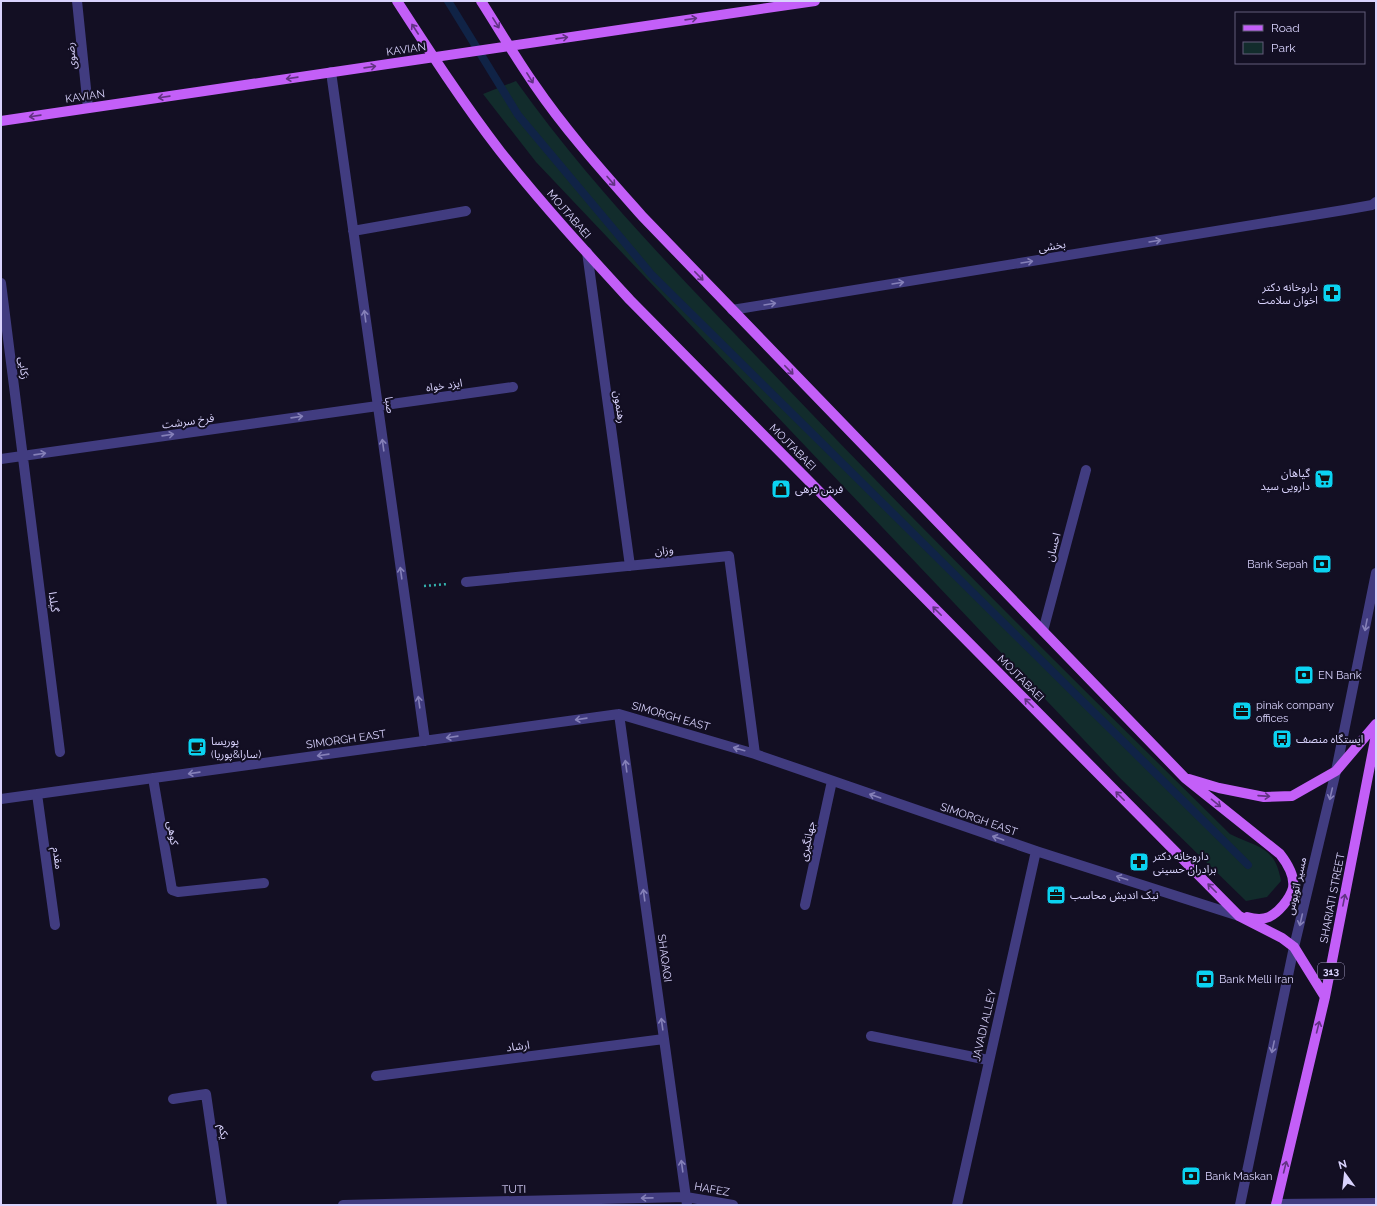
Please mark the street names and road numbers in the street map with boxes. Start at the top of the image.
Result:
street label: KAVIAN [385,40,427,59]
street label: رضوی [64,42,79,70]
street label: KAVIAN [64,87,106,106]
street label: MOJTABAEI [544,187,593,241]
street label: بخشی [1038,238,1067,255]
street label: زکایی [16,356,31,380]
street label: ایزد خواه [425,377,463,395]
street label: رهنمون [611,390,628,424]
street label: صبا [382,396,397,414]
street label: فرخ سرشت [161,411,215,433]
street label: MOJTABAEI [767,421,819,473]
street label: احسان [1043,531,1064,563]
street label: وزان [654,543,674,558]
street label: گیلدا [46,591,61,613]
street label: MOJTABAEI [995,652,1047,704]
street label: SIMORGH EAST [630,699,712,734]
street label: SIMORGH EAST [305,727,387,752]
street label: SIMORGH EAST [939,800,1019,839]
street label: جهانگیری [797,819,818,862]
street label: کوهی [164,820,181,846]
street label: مقدم [49,846,66,870]
street label: SHARIATI STREET [1317,852,1348,944]
street label: مسیر اتوبوس [1284,856,1310,916]
street label: SHAQAQI [655,933,674,983]
road number: 313 [1318,963,1344,979]
street label: JAVADI ALLEY [970,988,999,1062]
street label: ارشاد [506,1039,530,1054]
street label: یکم [214,1124,231,1141]
street label: HAFEZ [693,1180,731,1199]
street label: TUTI [502,1183,526,1196]

